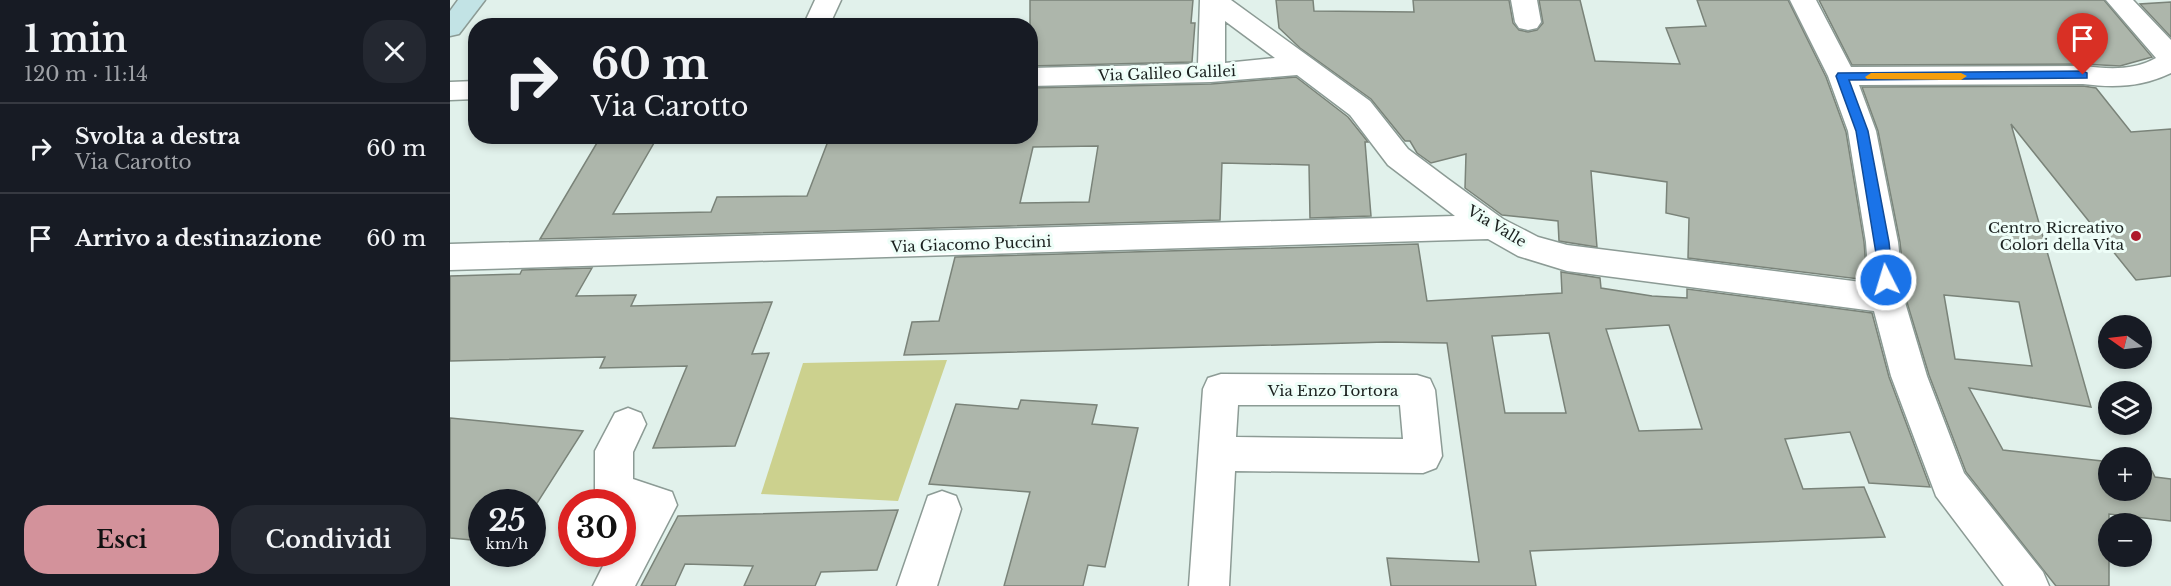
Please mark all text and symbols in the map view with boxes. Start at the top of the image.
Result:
pin [2057,13,2108,75]
text: 1 min [24,17,128,62]
button: close [363,20,426,83]
icon: arrive [2066,22,2099,55]
text: 60 m [591,38,709,90]
icon: right [492,42,570,120]
street label: Via Galileo Galilei [1097,61,1236,85]
text: 120 m · 11:14 [24,62,148,86]
text: Via Carotto [591,90,748,123]
text: Svolta a destra [75,123,240,150]
icon: right [24,132,57,165]
text: 60 m [366,135,426,162]
text: Via Carotto [75,150,192,174]
street label: Via Valle [1463,200,1530,251]
place label: Centro Ricreativo Colori della Vita [1988,218,2125,254]
icon: arrive [24,222,57,255]
text: Arrivo a destinazione [75,225,322,252]
text: 60 m [366,225,426,252]
marker: Centro Ricreativo Colori della Vita [2129,229,2143,243]
street label: Via Giacomo Puccini [889,232,1052,256]
position arrow [1854,248,1918,312]
north arrow [2098,315,2152,369]
map controls [2098,315,2152,567]
street label: Via Enzo Tortora [1267,381,1399,400]
button: layers [2098,381,2152,435]
button: + [2098,447,2152,501]
speed limit sign: 30 [558,489,636,567]
text: 25 [488,502,526,539]
button: Esci [24,505,219,574]
button: Condividi [231,505,426,574]
button: − [2098,513,2152,567]
text: km/h [486,534,528,553]

